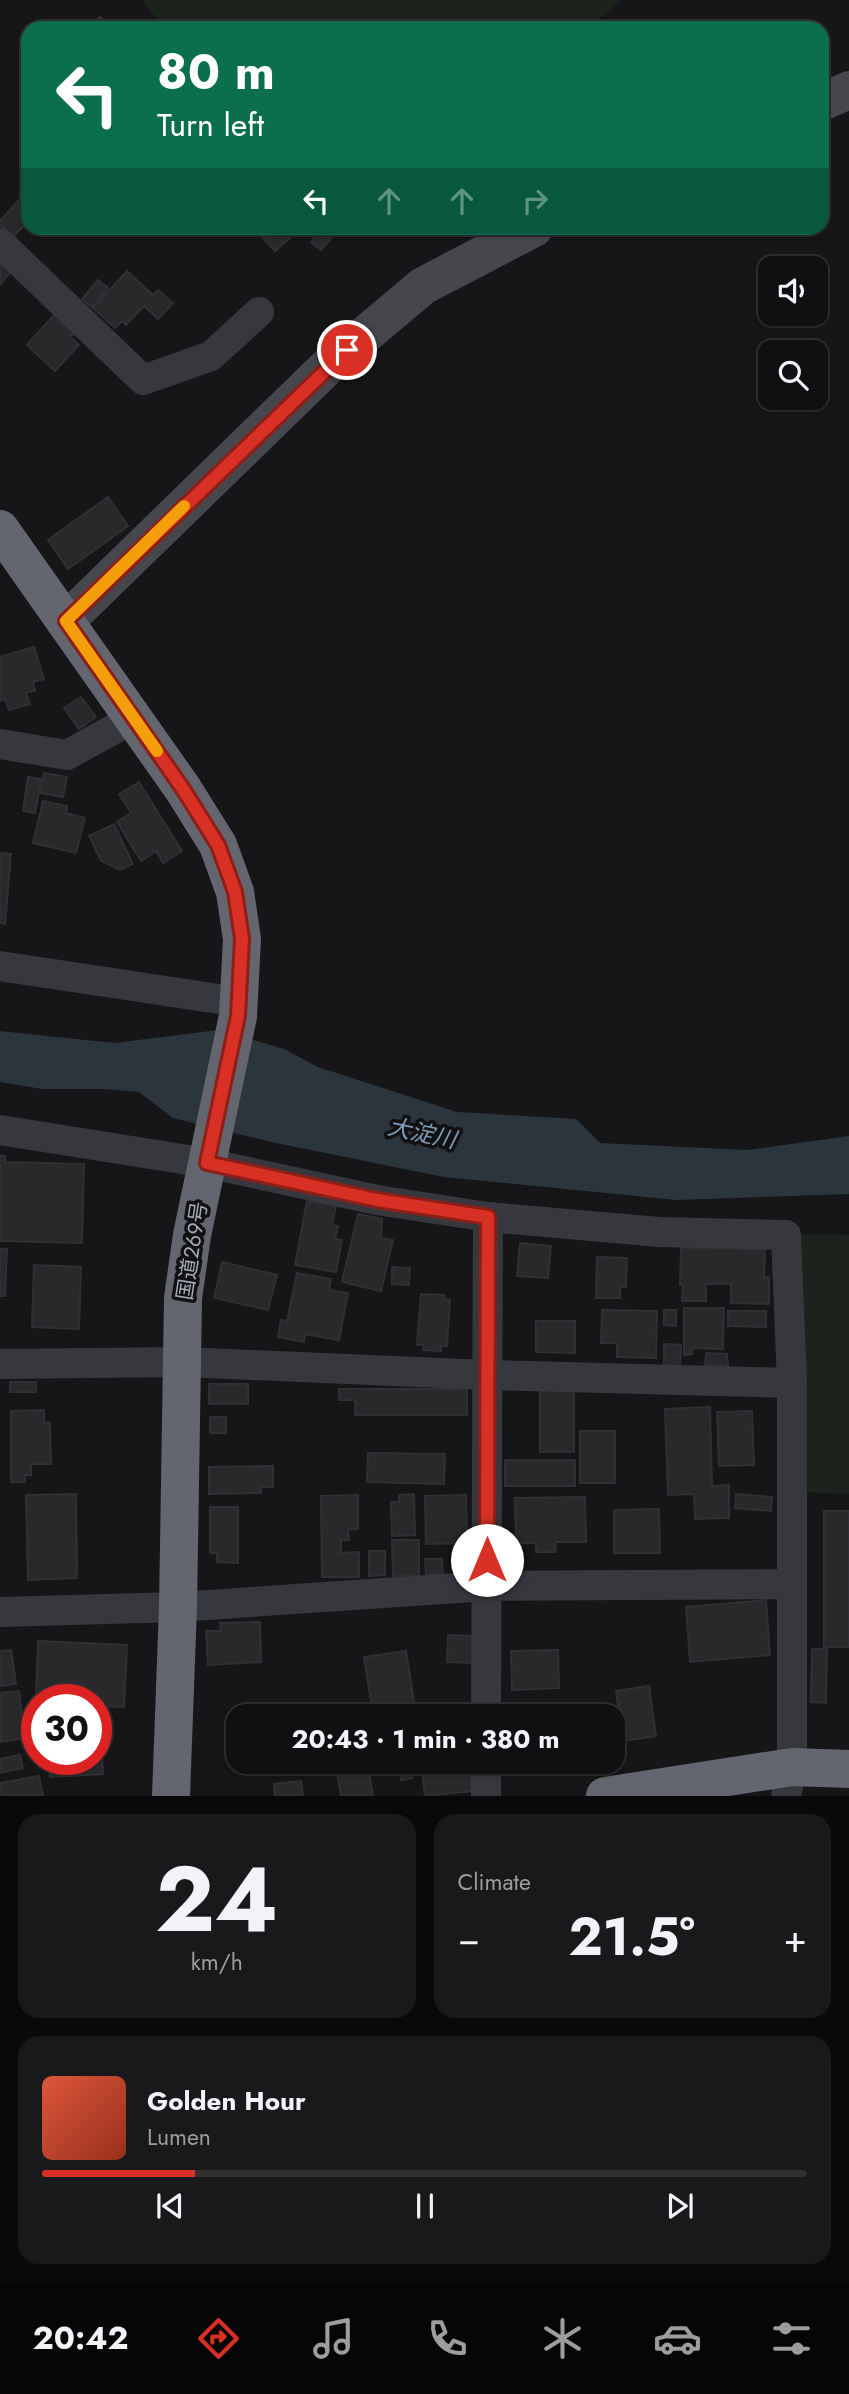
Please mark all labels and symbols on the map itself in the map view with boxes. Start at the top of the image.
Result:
pin [317,320,377,380]
water label: 大淀川 [385,1109,462,1157]
street label: 国道269号 [169,1200,215,1302]
position arrow [450,1523,524,1597]
speed limit sign: 30 [21,1684,112,1775]

